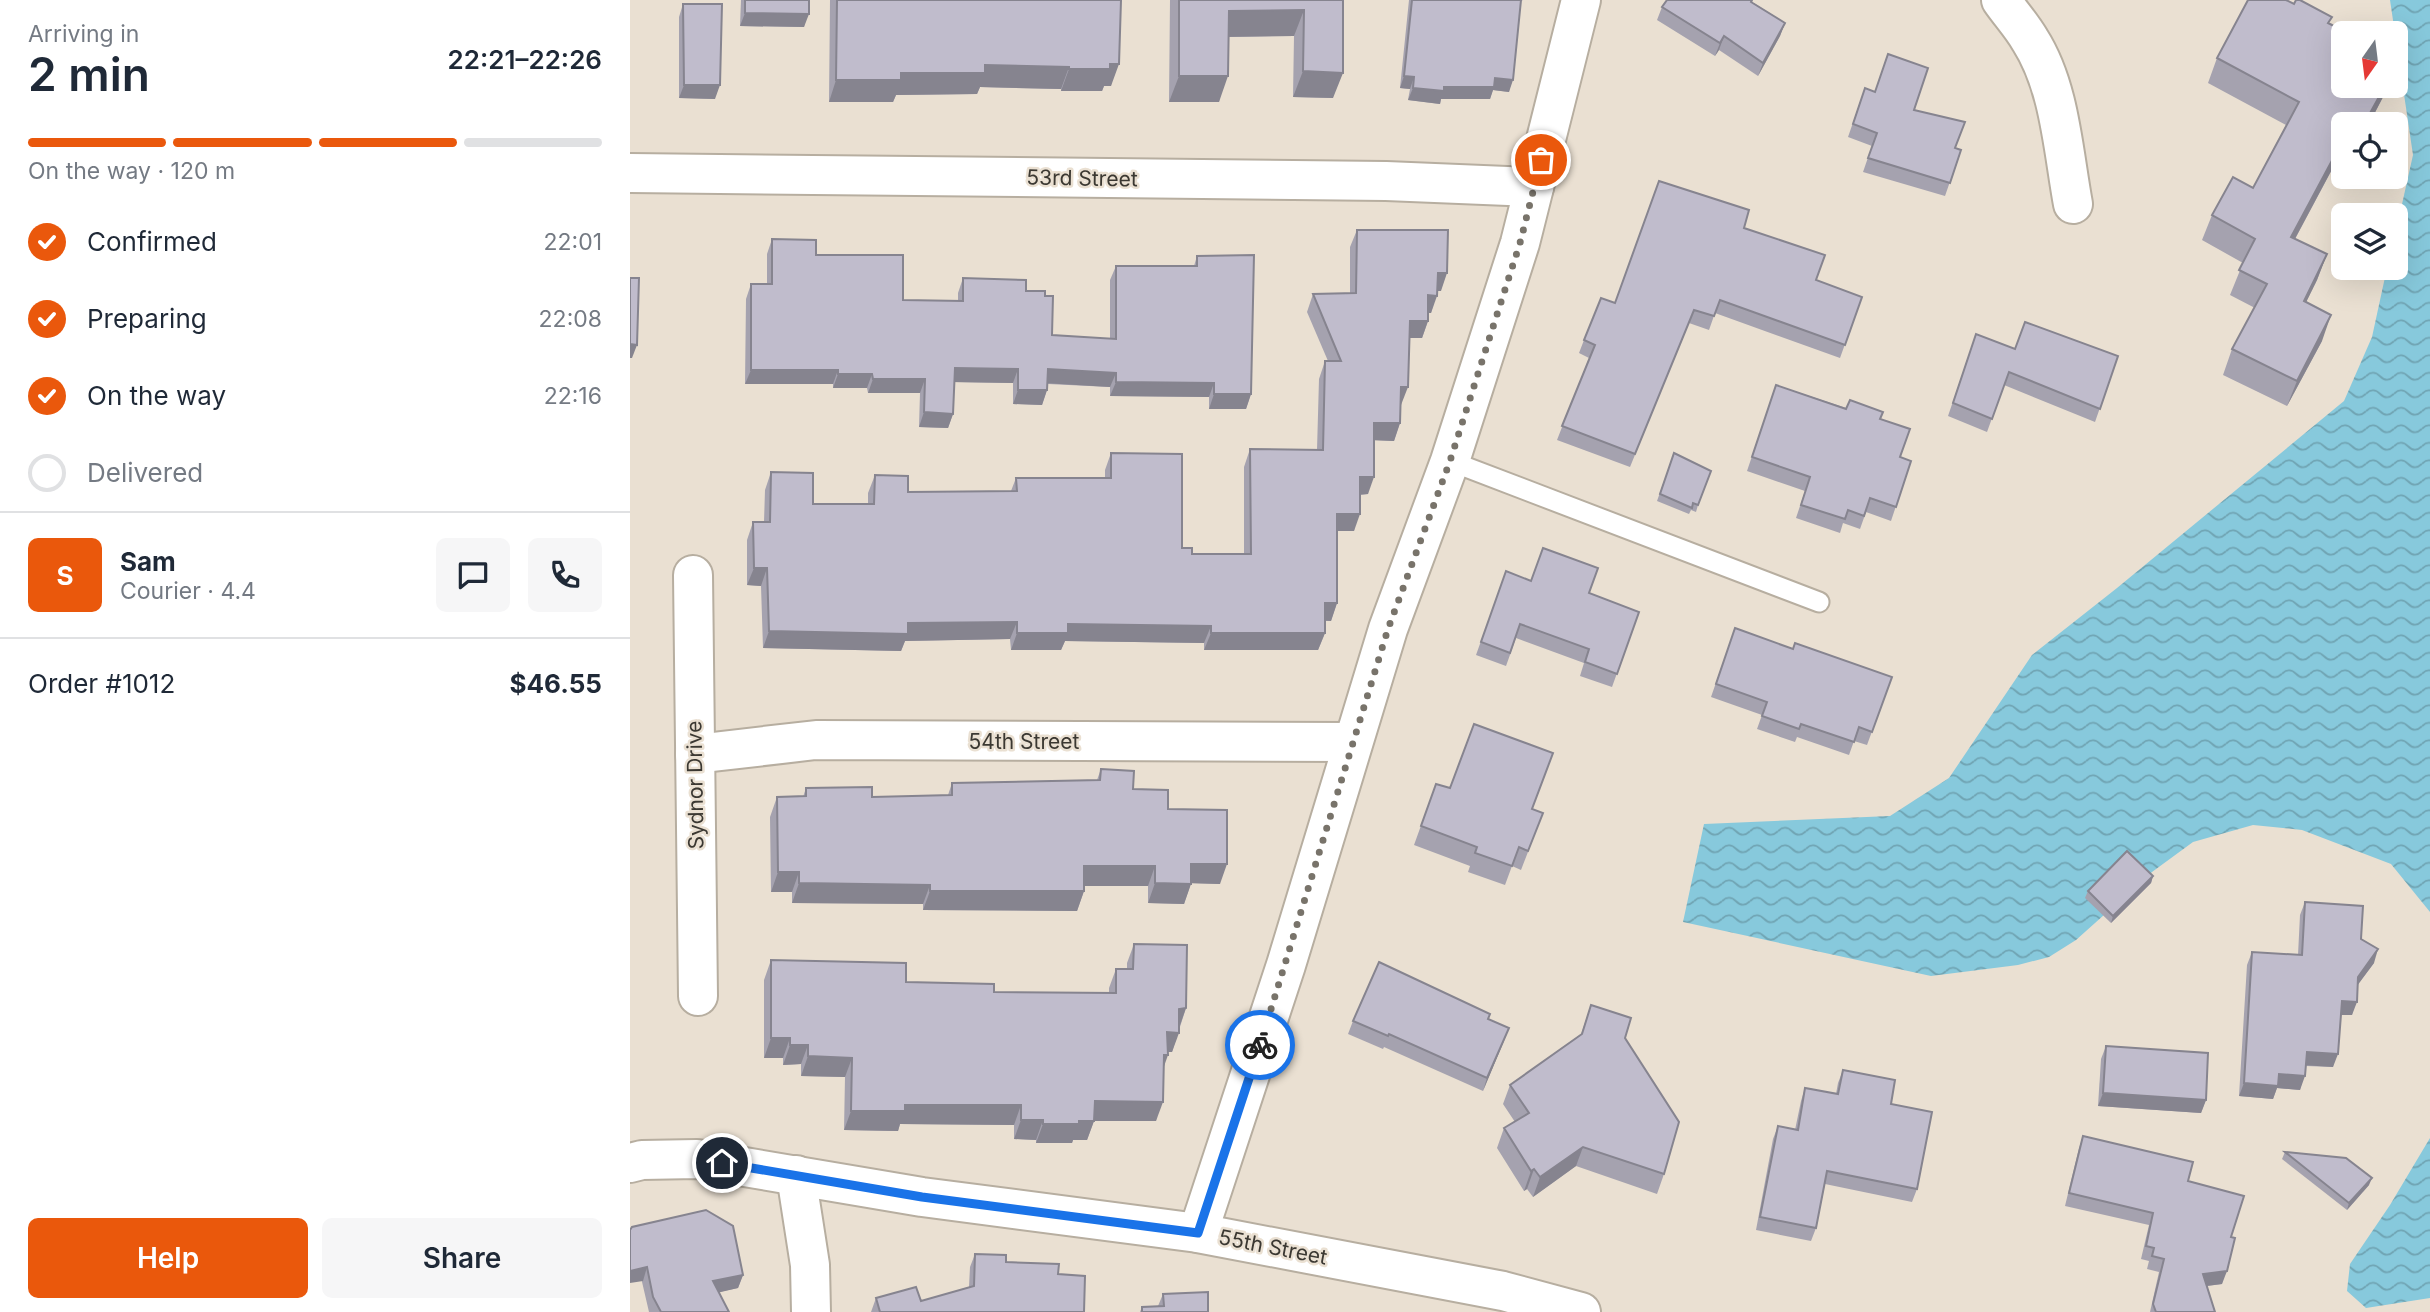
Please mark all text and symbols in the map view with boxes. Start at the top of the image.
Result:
text: Arriving in [28,20,139,48]
north arrow [2331,21,2408,98]
map controls [2331,21,2408,280]
text: 22:21–22:26 [448,44,602,75]
text: 2 min [28,46,150,102]
button: locate [2331,112,2408,189]
pin [1511,130,1571,190]
icon: bag [1522,141,1560,179]
text: On the way · 120 m [28,157,235,185]
street label: 53rd Street [1026,165,1138,191]
button: layers [2331,203,2408,280]
icon: check [28,223,66,261]
text: Confirmed [87,226,217,257]
text: 22:01 [543,228,602,256]
icon: check [28,300,66,338]
text: Preparing [87,303,207,334]
text: 22:08 [539,305,602,333]
icon: check [28,377,66,415]
text: On the way [87,380,226,411]
text: 22:16 [544,382,602,410]
text: Delivered [87,457,203,488]
button: chat [436,538,510,612]
button: phone [528,538,602,612]
text: Sam [120,546,176,577]
text: S [56,560,74,591]
text: Courier · 4.4 [120,577,256,605]
text: Order #1012 [28,668,175,699]
text: $46.55 [510,668,602,699]
street label: Sydnor Drive [681,720,709,850]
street label: 54th Street [969,729,1080,754]
courier [1225,1010,1295,1080]
icon: bike [1241,1026,1279,1064]
pin [692,1133,752,1193]
icon: home [703,1144,741,1182]
button: Help [28,1218,308,1298]
button: Share [322,1218,602,1298]
street label: 55th Street [1217,1224,1329,1270]

